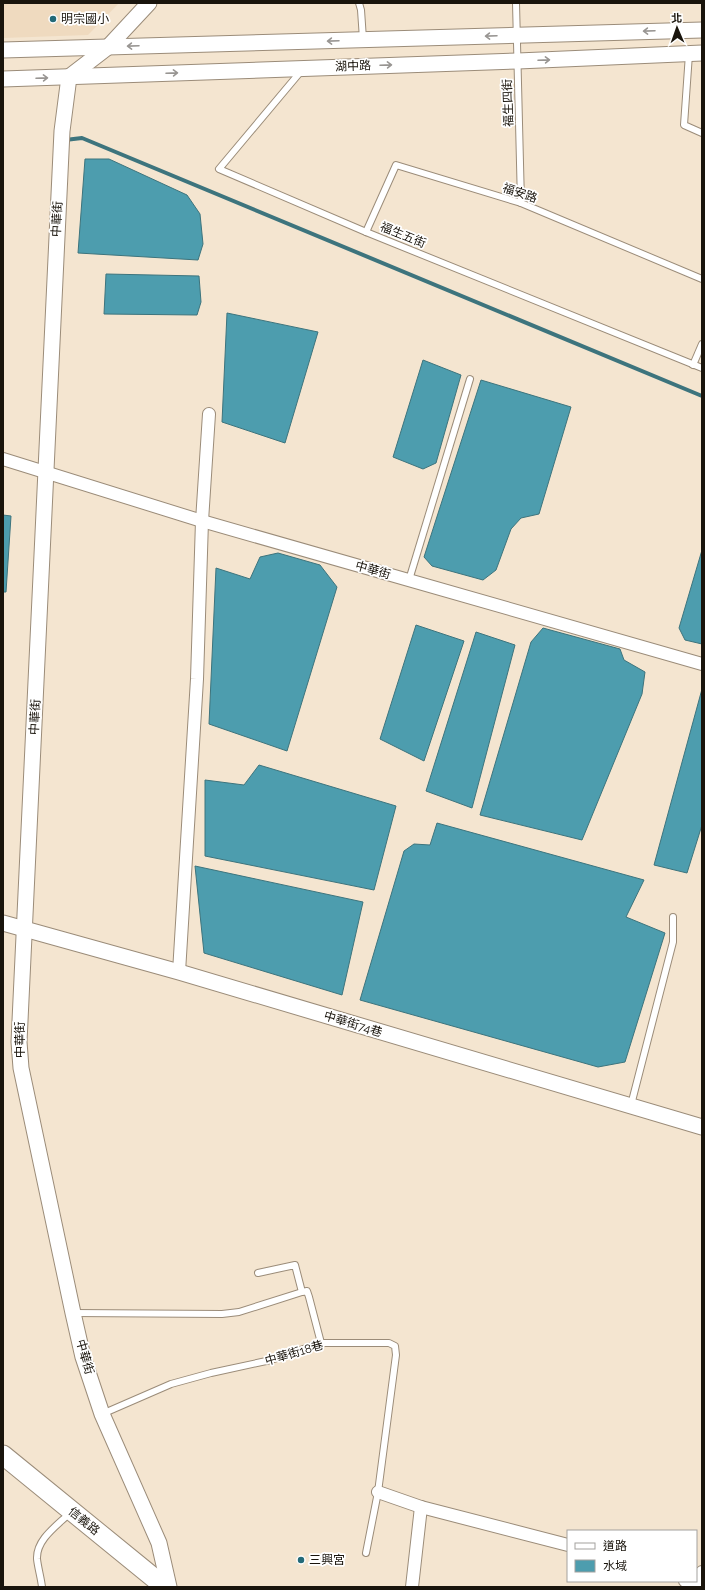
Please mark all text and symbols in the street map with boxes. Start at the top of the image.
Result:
north arrow [657,8,697,48]
place label: 明宗國小 [61,12,109,26]
text: 北 [671,12,682,25]
marker: 明宗國小 [48,14,58,24]
one-way arrow [643,28,656,35]
one-way arrow [485,33,498,40]
one-way arrow [327,37,340,45]
one-way arrow [127,43,140,50]
one-way arrow [537,57,550,64]
street label: 湖中路 [335,58,371,74]
one-way arrow [379,61,392,69]
one-way arrow [165,69,178,76]
one-way arrow [35,74,48,81]
street label: 福生四街 [500,79,516,127]
street label: 福安路 [501,181,539,205]
street label: 中華街 [49,201,65,237]
street label: 福生五街 [378,220,428,250]
street label: 中華街 [354,558,392,582]
street label: 中華街 [27,699,43,735]
street label: 中華街74巷 [322,1008,384,1040]
street label: 中華街 [13,1022,27,1058]
street label: 中華街 [73,1338,97,1376]
street label: 中華街18巷 [263,1338,325,1368]
street label: 信義路 [66,1504,102,1538]
legend [567,1530,697,1582]
text: 道路 [603,1539,627,1553]
place label: 三興宮 [309,1553,345,1567]
marker: 三興宮 [296,1555,306,1565]
text: 水域 [603,1559,627,1573]

